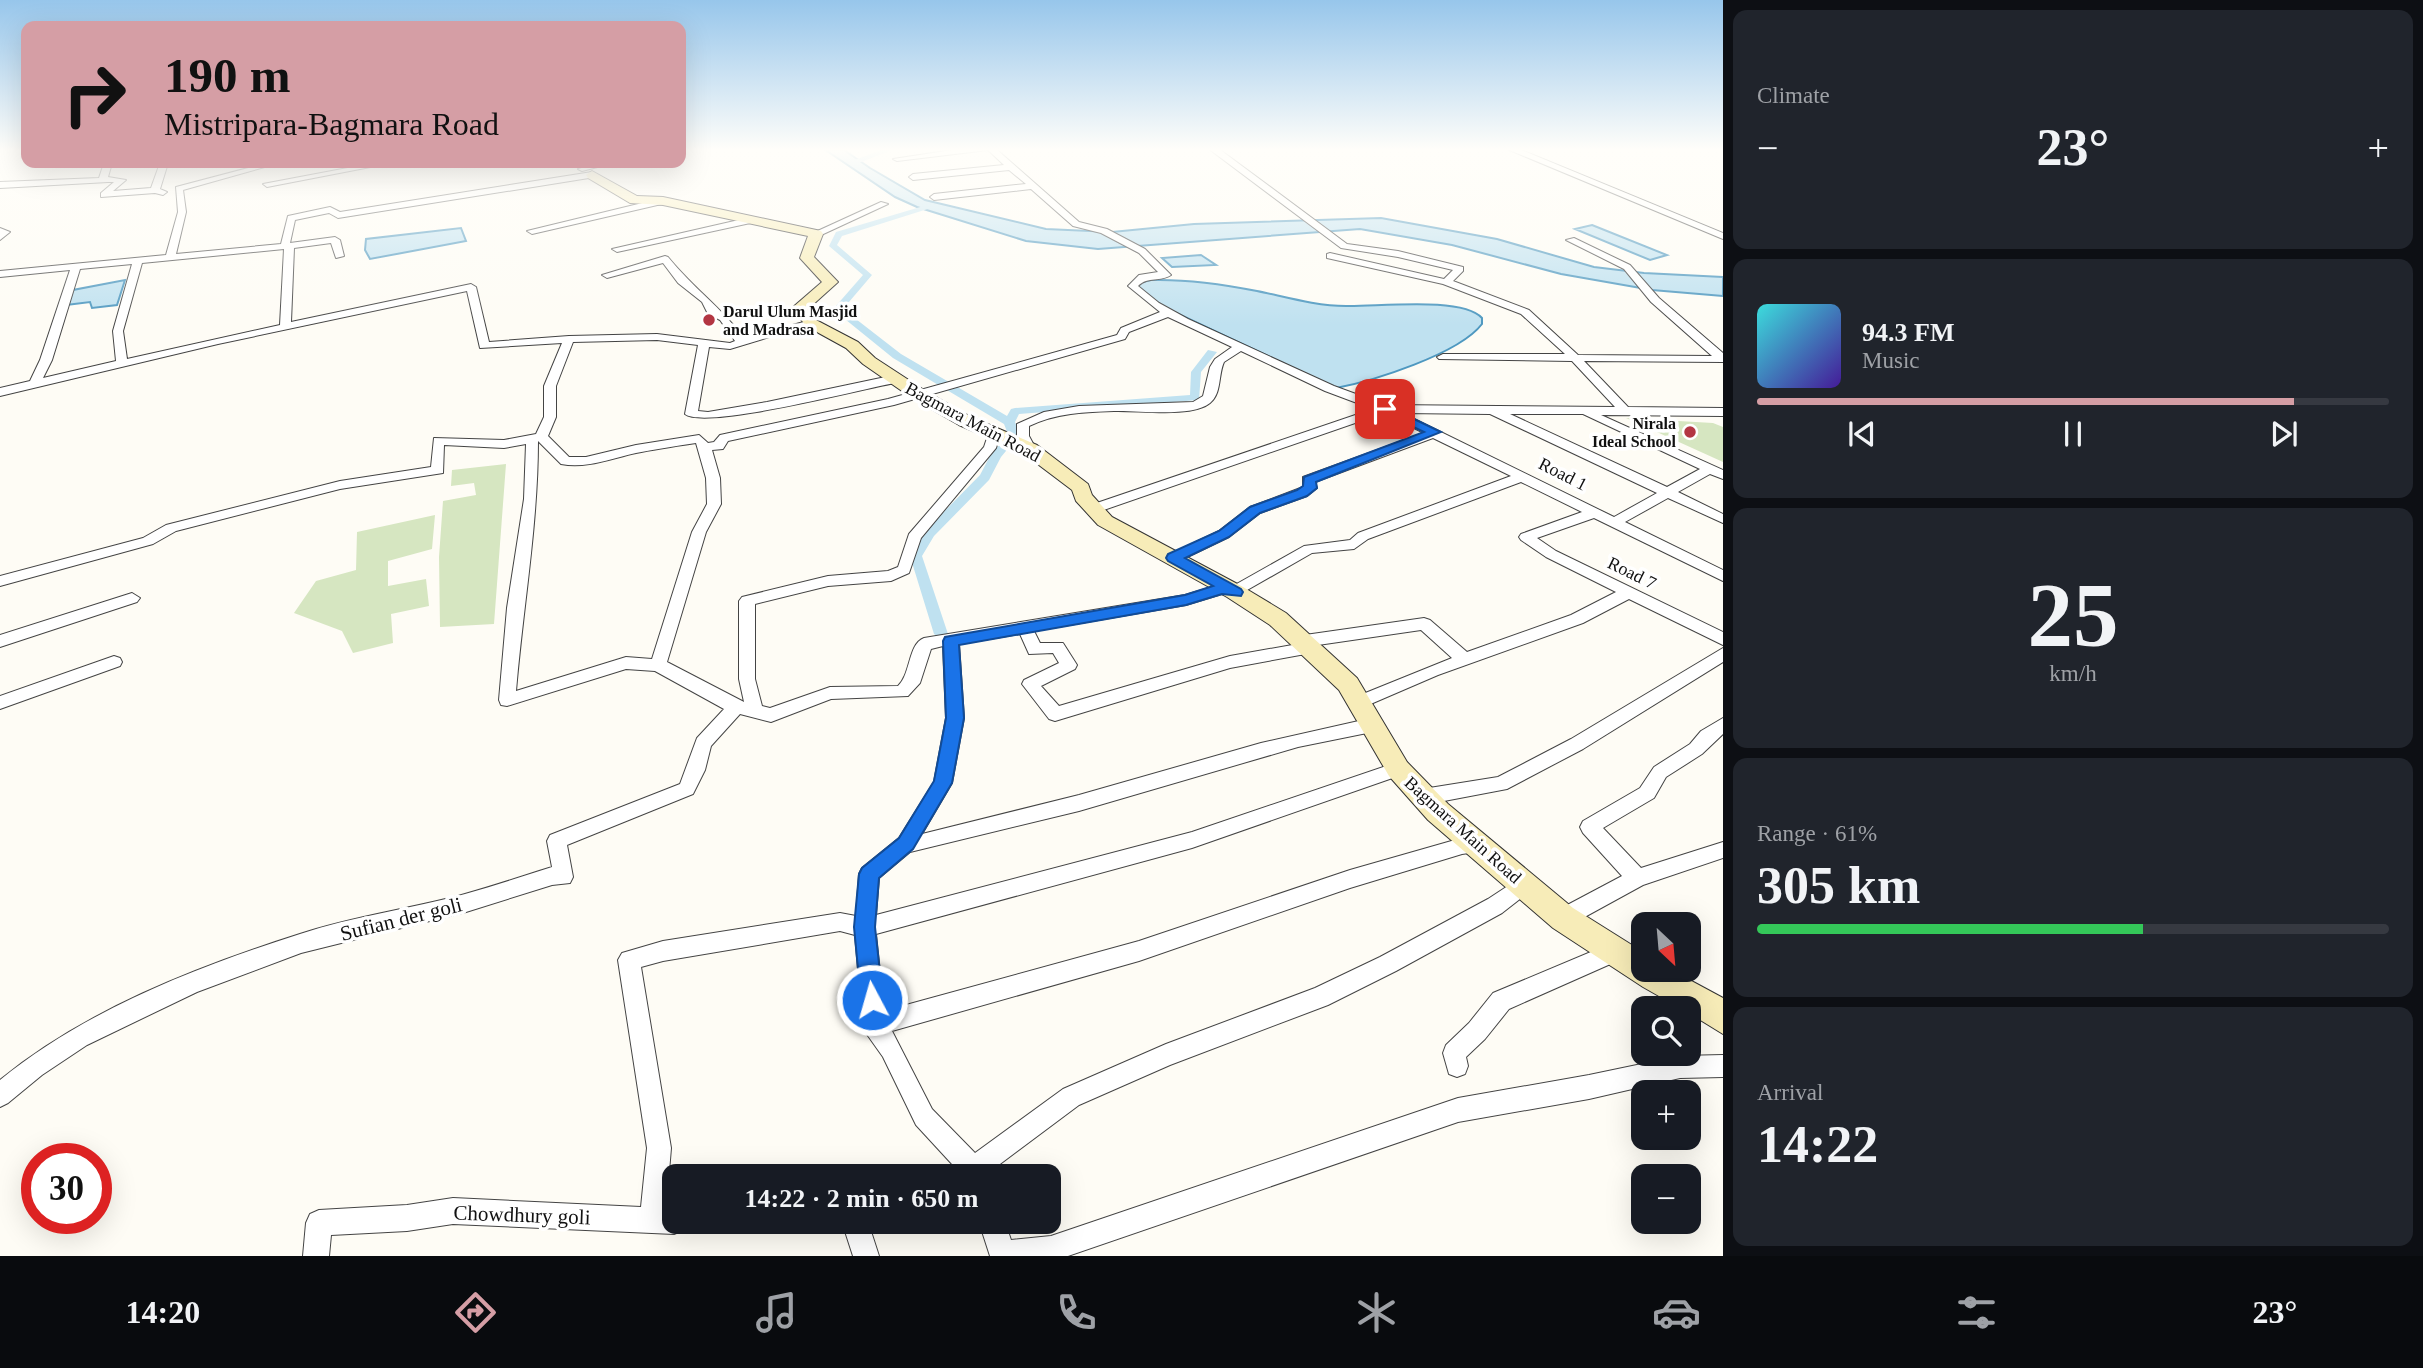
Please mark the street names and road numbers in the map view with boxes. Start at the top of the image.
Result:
street label: Bagmara Main Road [902,378,1044,466]
street label: Road 1 [1536,453,1590,495]
street label: Road 7 [1604,553,1660,593]
street label: Bagmara Main Road [1401,772,1525,888]
street label: Sufian der goli [338,892,465,946]
street label: Chowdhury goli [453,1201,591,1229]

